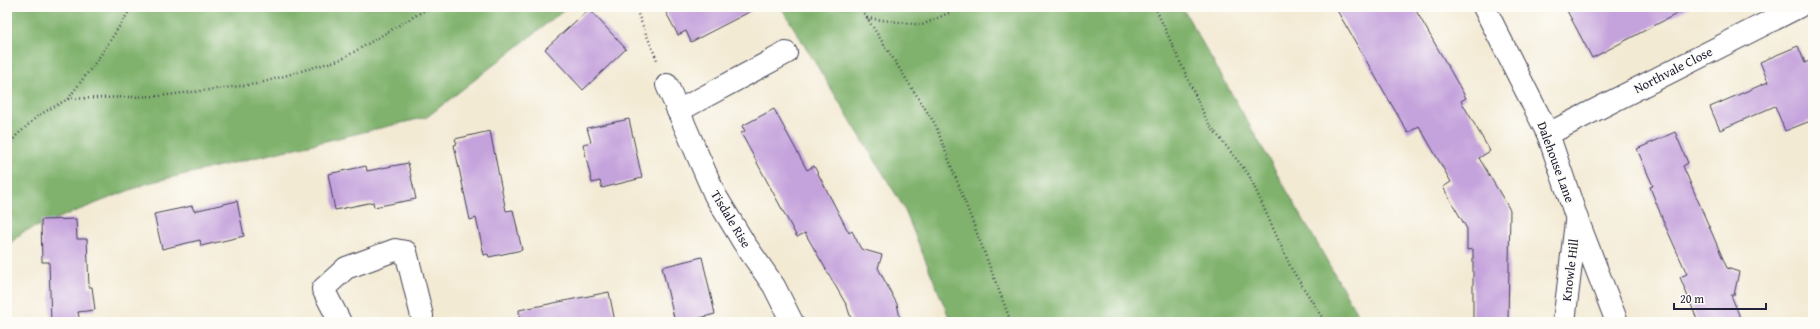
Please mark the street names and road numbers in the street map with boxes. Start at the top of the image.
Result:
street label: Northvale Close [1630,42,1716,98]
street label: Dalehouse Lane [1533,119,1579,205]
street label: Tisdale Rise [706,187,756,251]
street label: Knowle Hill [1557,237,1583,302]

